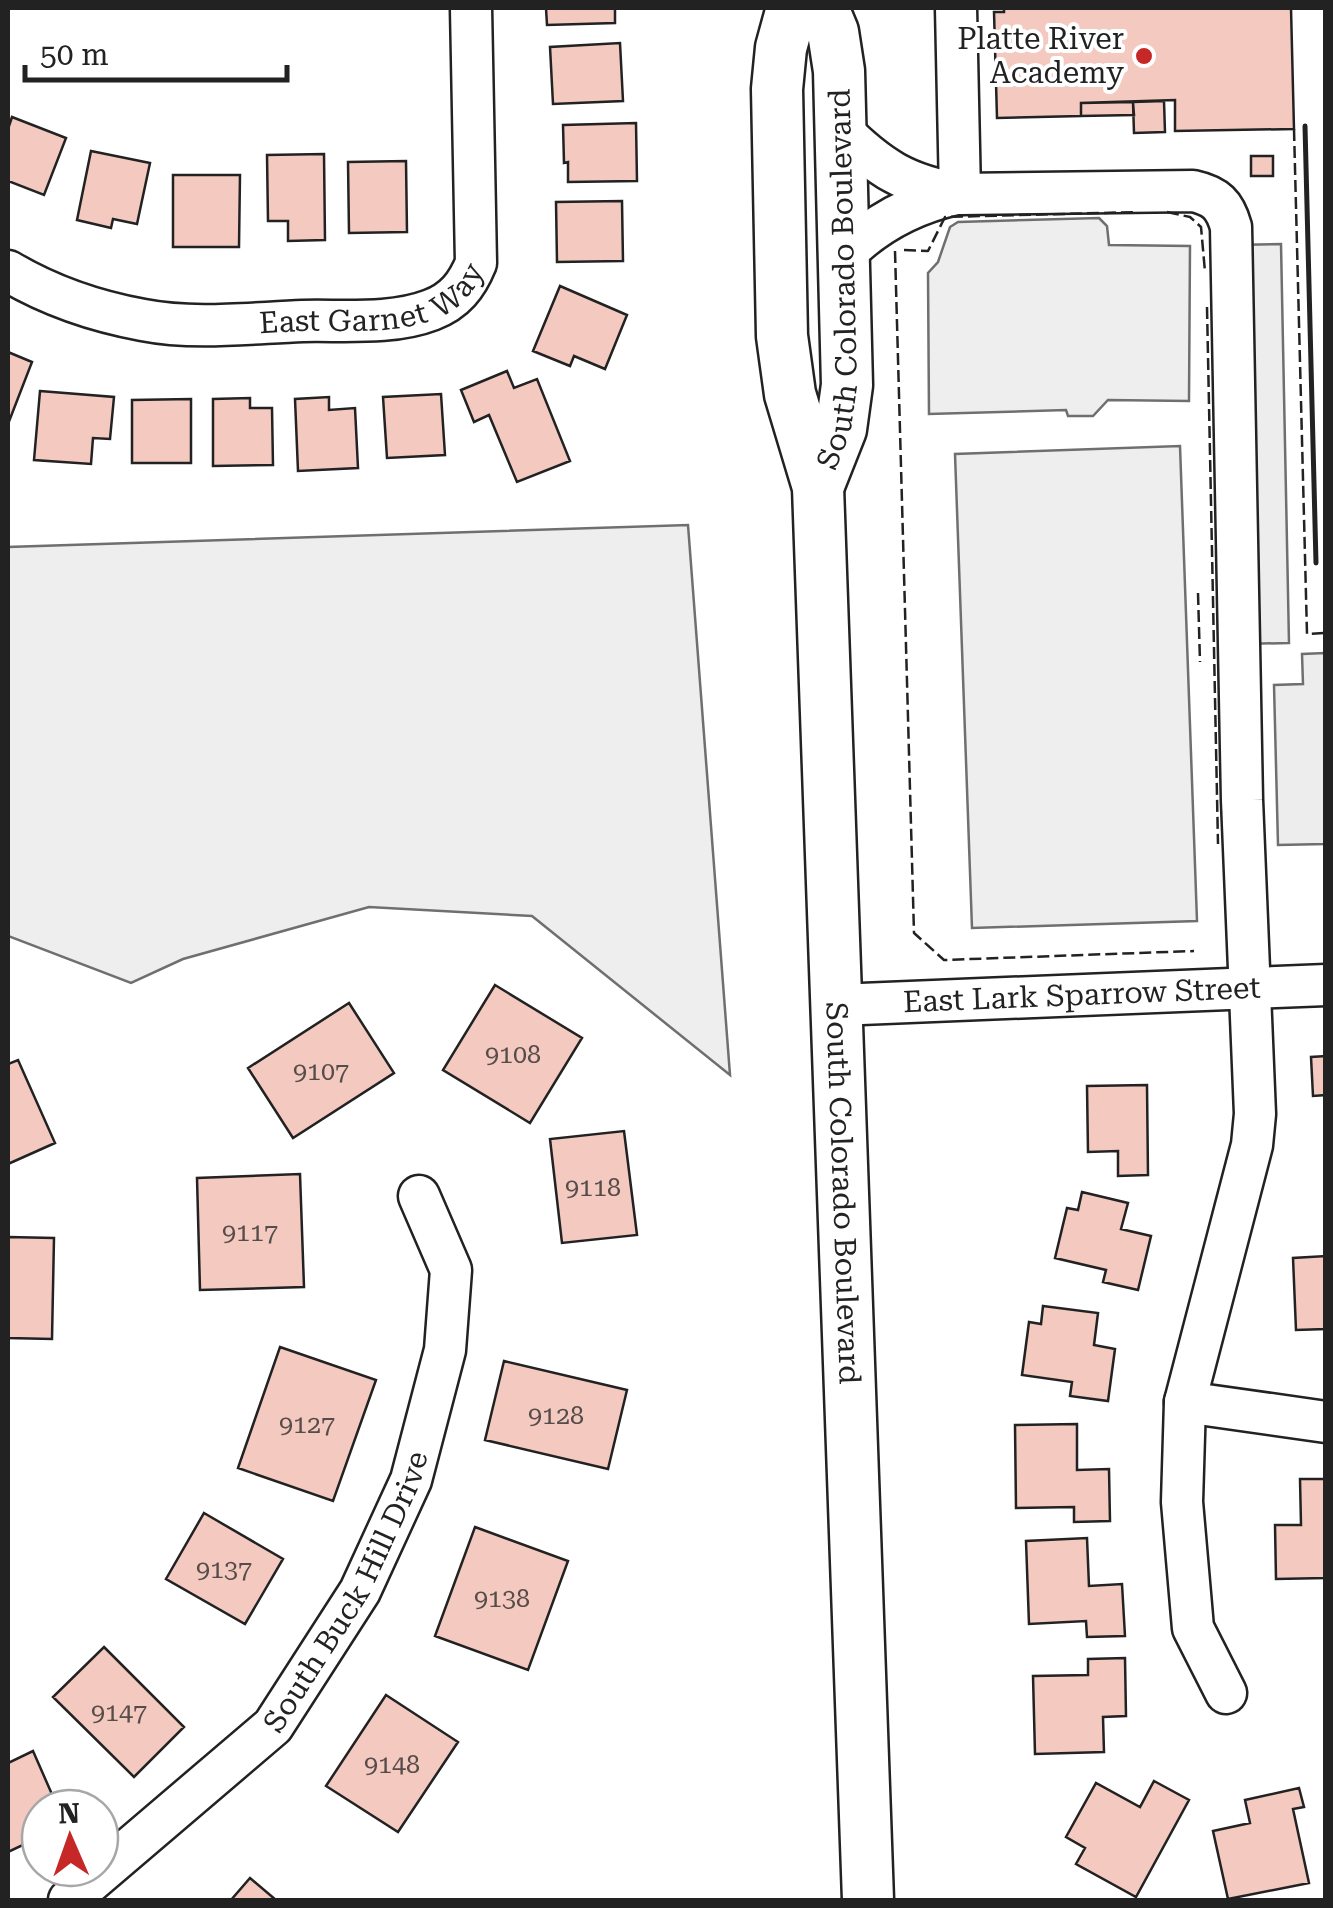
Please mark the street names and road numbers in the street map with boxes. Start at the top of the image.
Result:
street label: South Colorado Boulevard [809,88,864,474]
street label: East Garnet Way [258,257,491,340]
street label: East Lark Sparrow Street [902,970,1261,1019]
street label: South Colorado Boulevard [819,1001,868,1385]
street label: South Buck Hill Drive [256,1448,435,1738]

